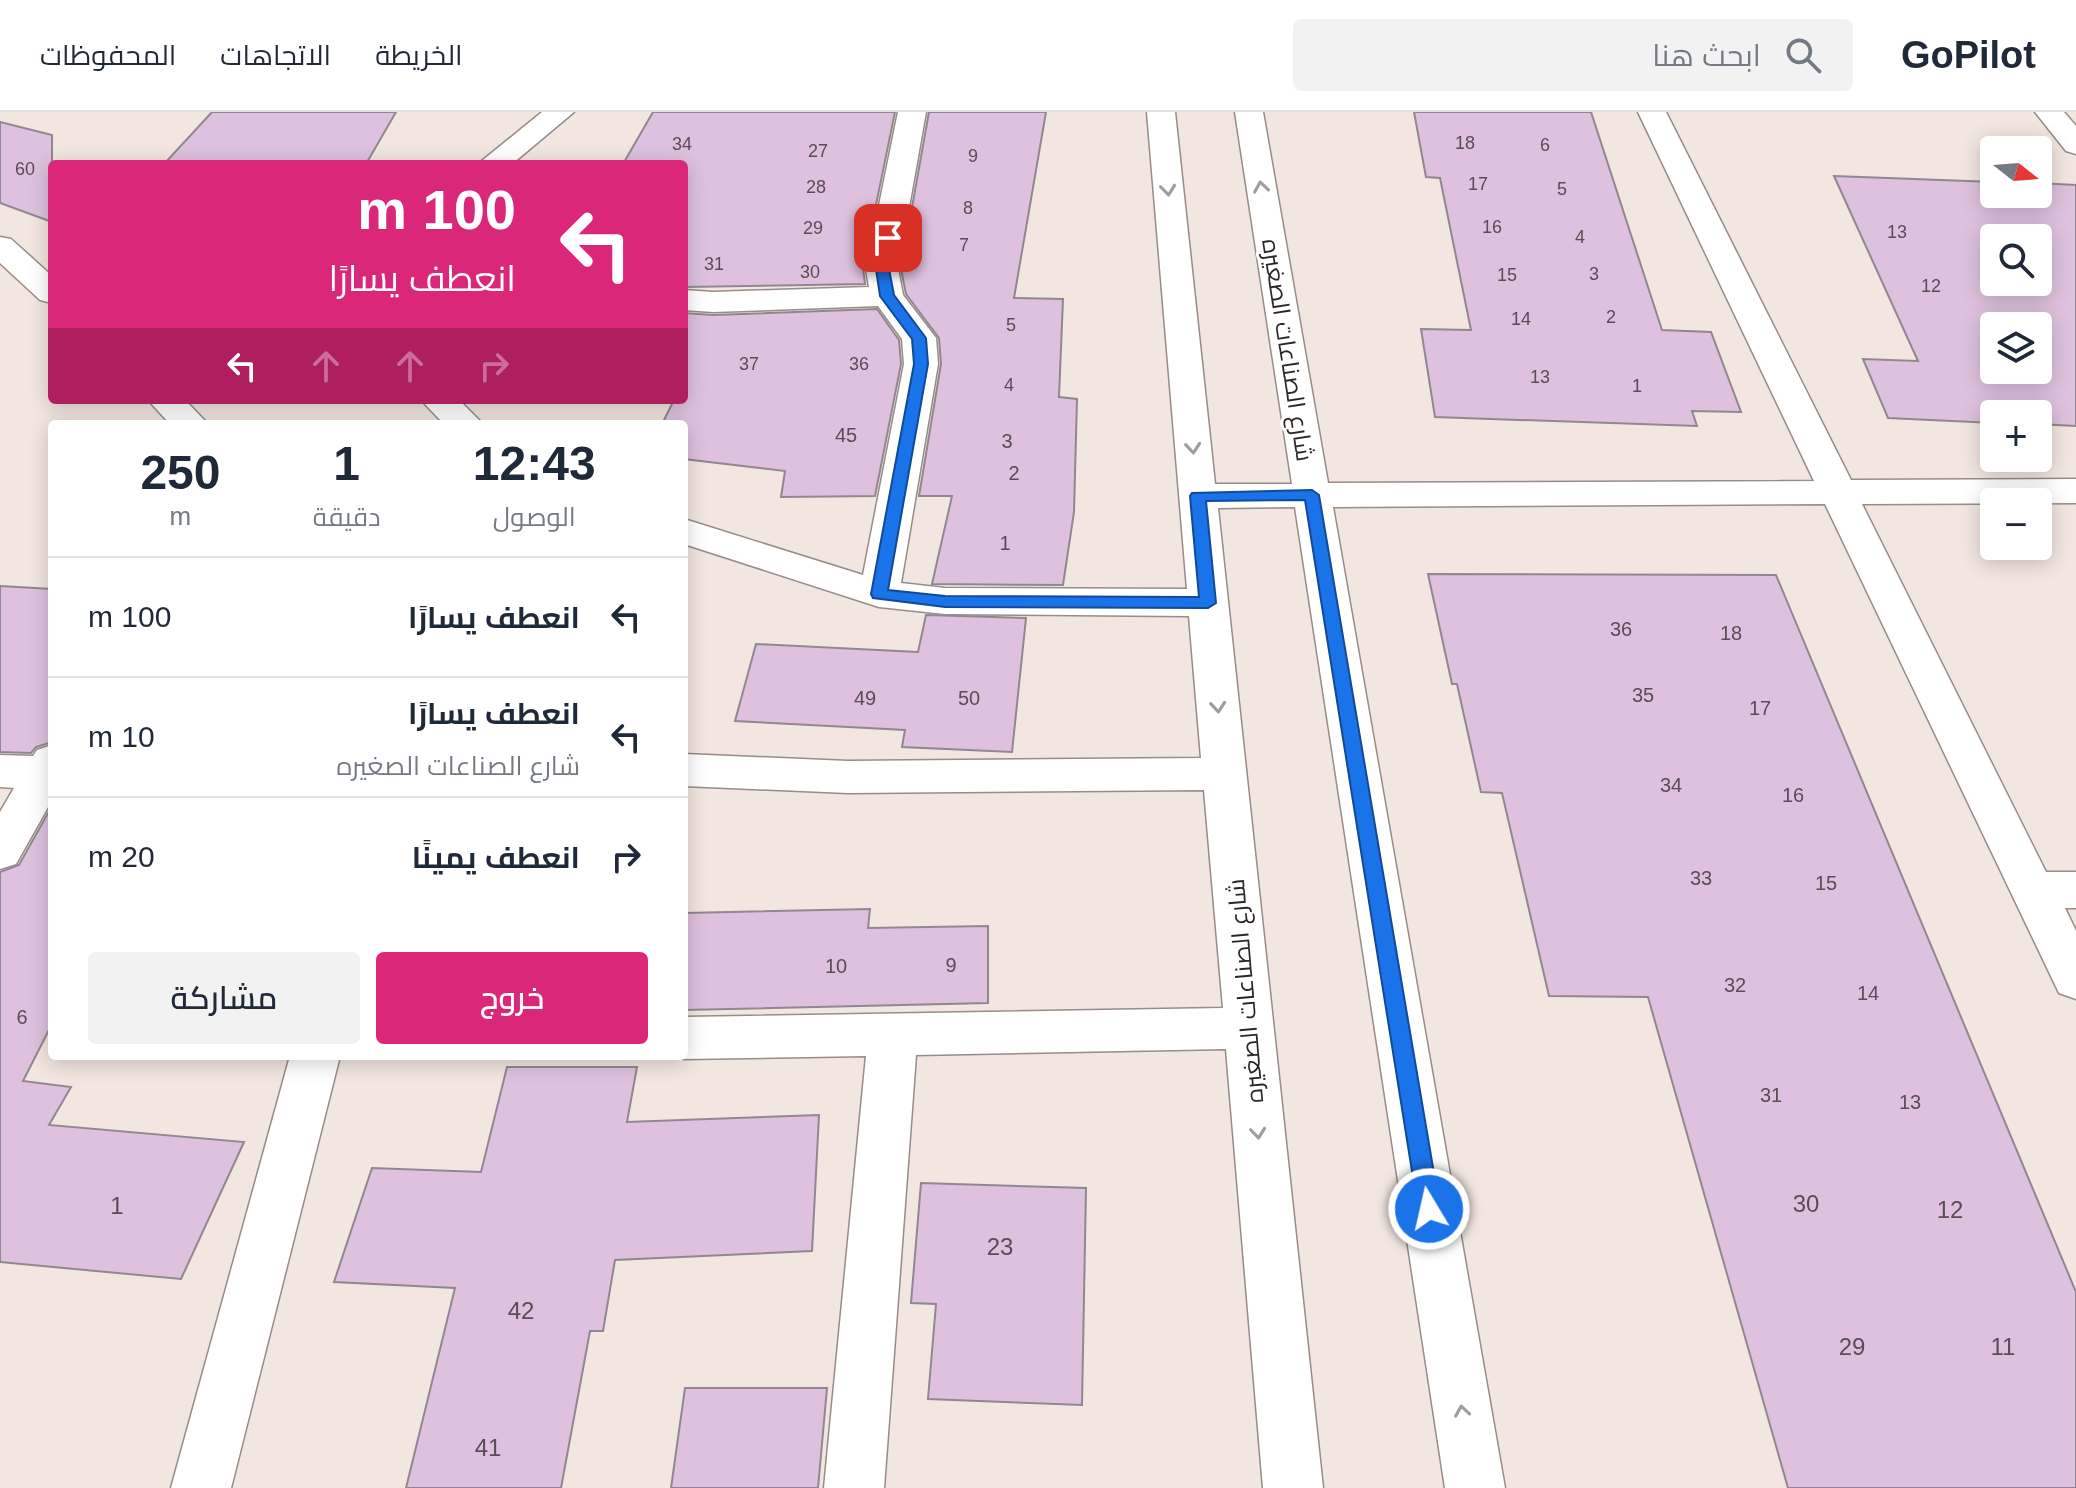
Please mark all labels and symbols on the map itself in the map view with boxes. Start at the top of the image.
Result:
house number: 18 [1455,133,1475,153]
house number: 34 [672,134,692,154]
house number: 6 [1540,135,1550,155]
north arrow [1980,136,2052,208]
house number: 27 [808,141,828,161]
house number: 9 [968,146,978,166]
house number: 60 [15,159,35,179]
house number: 17 [1468,174,1488,194]
house number: 28 [806,177,826,197]
house number: 5 [1557,179,1567,199]
one-way arrow [1254,181,1271,194]
one-way arrow [1160,184,1177,197]
house number: 8 [963,198,973,218]
pin [854,204,922,272]
house number: 16 [1482,217,1502,237]
house number: 29 [803,218,823,238]
house number: 13 [1887,222,1907,242]
house number: 4 [1575,227,1585,247]
house number: 7 [959,235,969,255]
street label: شارع الصناعات الصغيره [1254,237,1319,464]
house number: 31 [704,254,724,274]
house number: 30 [800,262,820,282]
house number: 3 [1589,264,1599,284]
house number: 15 [1497,265,1517,285]
house number: 12 [1921,276,1941,296]
house number: 2 [1606,307,1616,327]
house number: 14 [1511,309,1531,329]
house number: 5 [1006,315,1016,335]
house number: 37 [739,354,759,374]
house number: 36 [849,354,869,374]
house number: 13 [1530,367,1550,387]
house number: 4 [1004,375,1014,395]
house number: 1 [1632,376,1642,396]
house number: 45 [835,424,857,446]
house number: 3 [1001,430,1013,452]
one-way arrow [1184,442,1201,455]
house number: 2 [1008,462,1020,484]
house number: 1 [999,532,1011,554]
house number: 36 [1610,618,1632,640]
house number: 18 [1720,622,1742,644]
house number: 35 [1632,684,1654,706]
house number: 49 [854,687,876,709]
house number: 50 [958,687,980,709]
house number: 17 [1749,697,1771,719]
one-way arrow [1209,701,1226,714]
house number: 34 [1660,774,1682,796]
house number: 16 [1782,784,1804,806]
house number: 33 [1690,867,1712,889]
house number: 15 [1815,872,1837,894]
street label: شارع الصناعات الصغيره [1222,878,1271,1104]
house number: 9 [945,954,957,976]
house number: 10 [825,955,847,977]
house number: 32 [1724,974,1746,996]
house number: 14 [1857,982,1879,1004]
house number: 6 [16,1006,28,1028]
house number: 31 [1760,1084,1782,1106]
house number: 13 [1899,1091,1921,1113]
one-way arrow [1250,1127,1267,1140]
position arrow [1387,1167,1471,1251]
house number: 30 [1793,1190,1819,1217]
house number: 1 [110,1192,124,1219]
house number: 12 [1937,1196,1963,1223]
house number: 23 [987,1233,1013,1260]
house number: 42 [508,1297,534,1324]
house number: 29 [1839,1333,1865,1360]
house number: 11 [1991,1333,2015,1360]
one-way arrow [1454,1404,1471,1418]
house number: 41 [475,1434,501,1461]

